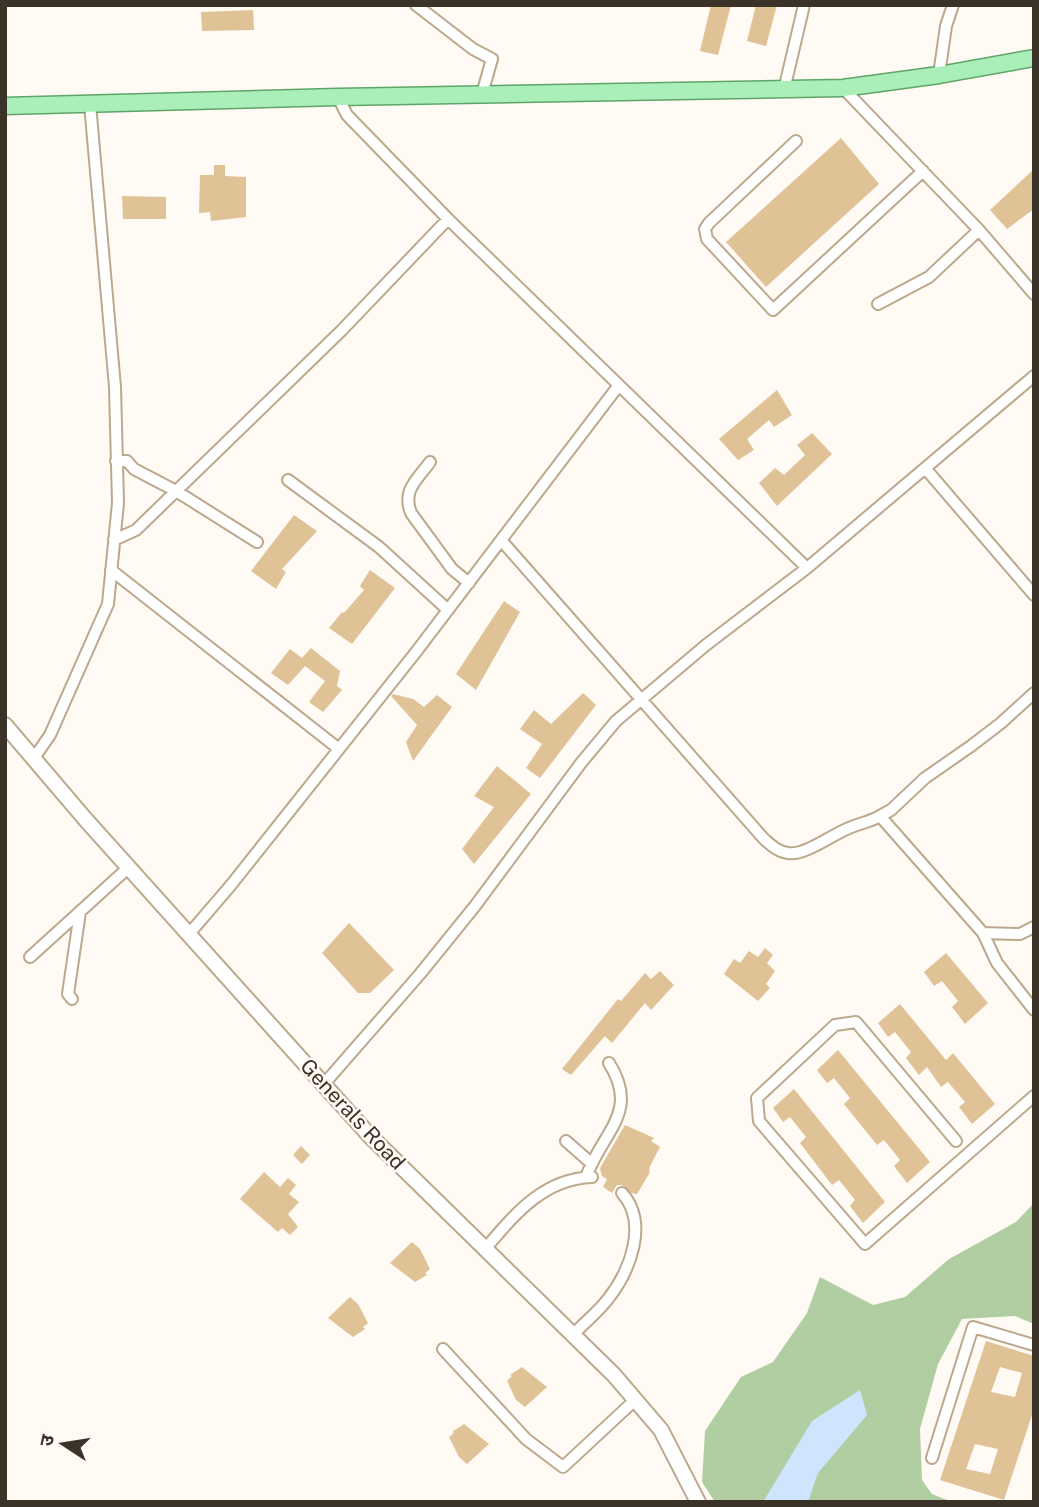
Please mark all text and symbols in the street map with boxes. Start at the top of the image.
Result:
street label: Generals Road [295,1053,411,1175]
north arrow [28,1409,98,1479]
text: उ [34,1432,58,1448]

